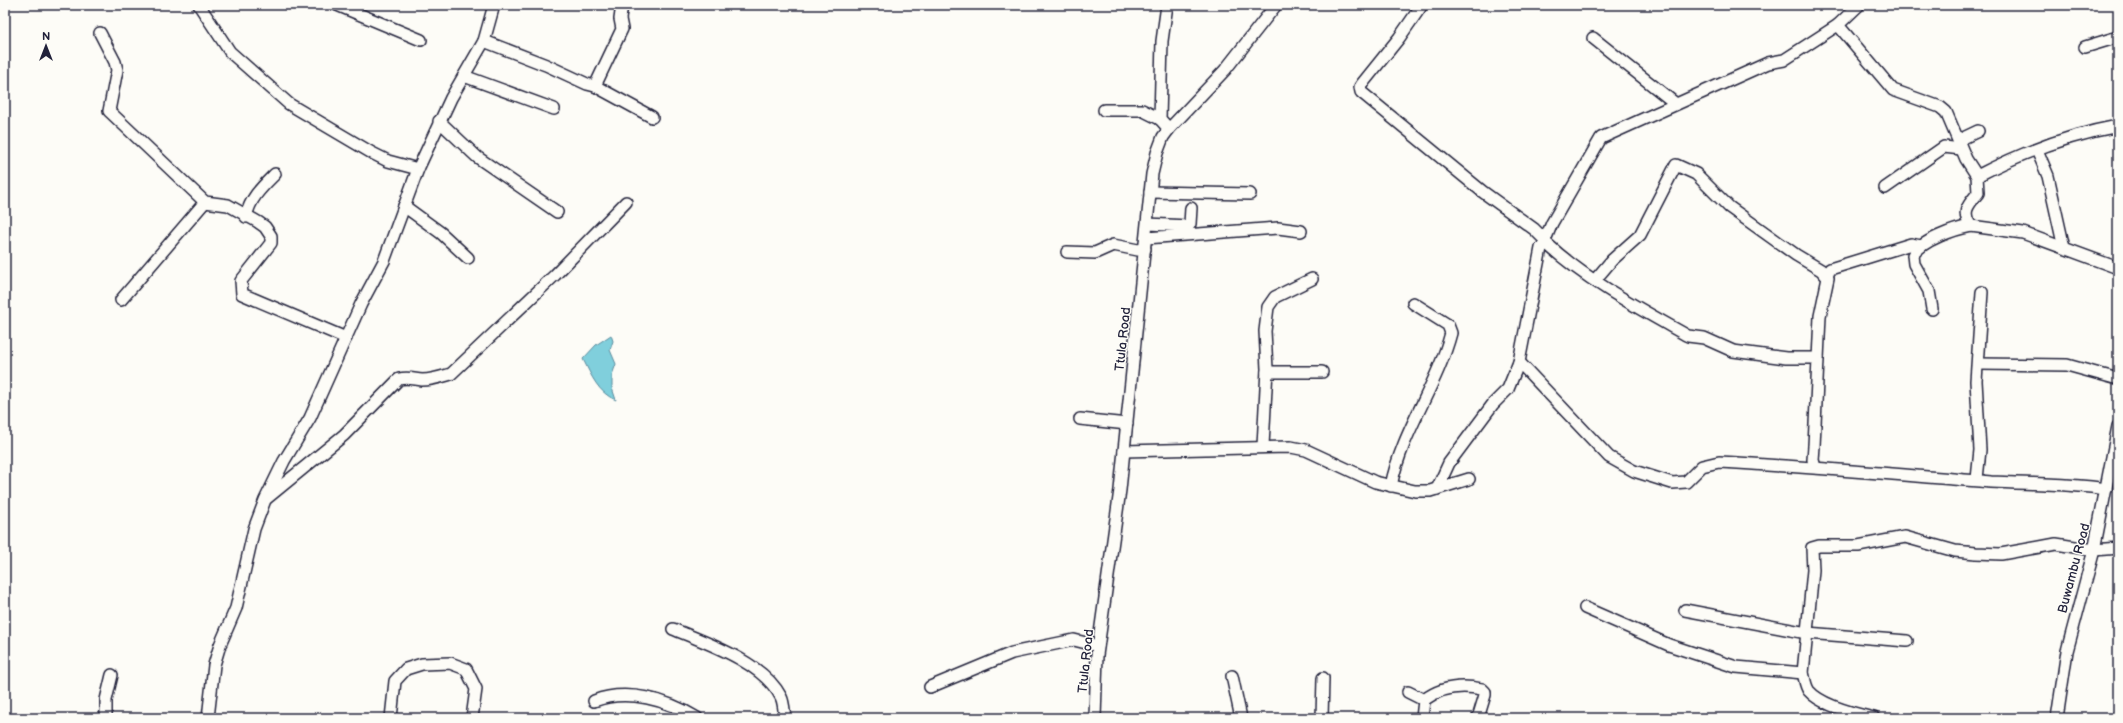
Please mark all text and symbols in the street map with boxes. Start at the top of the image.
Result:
north arrow [26,26,66,66]
text: N [42,30,50,43]
street label: Ttula Road [1112,306,1134,372]
street label: Buwambu Road [2054,522,2094,615]
street label: Ttula Road [1075,628,1097,694]

